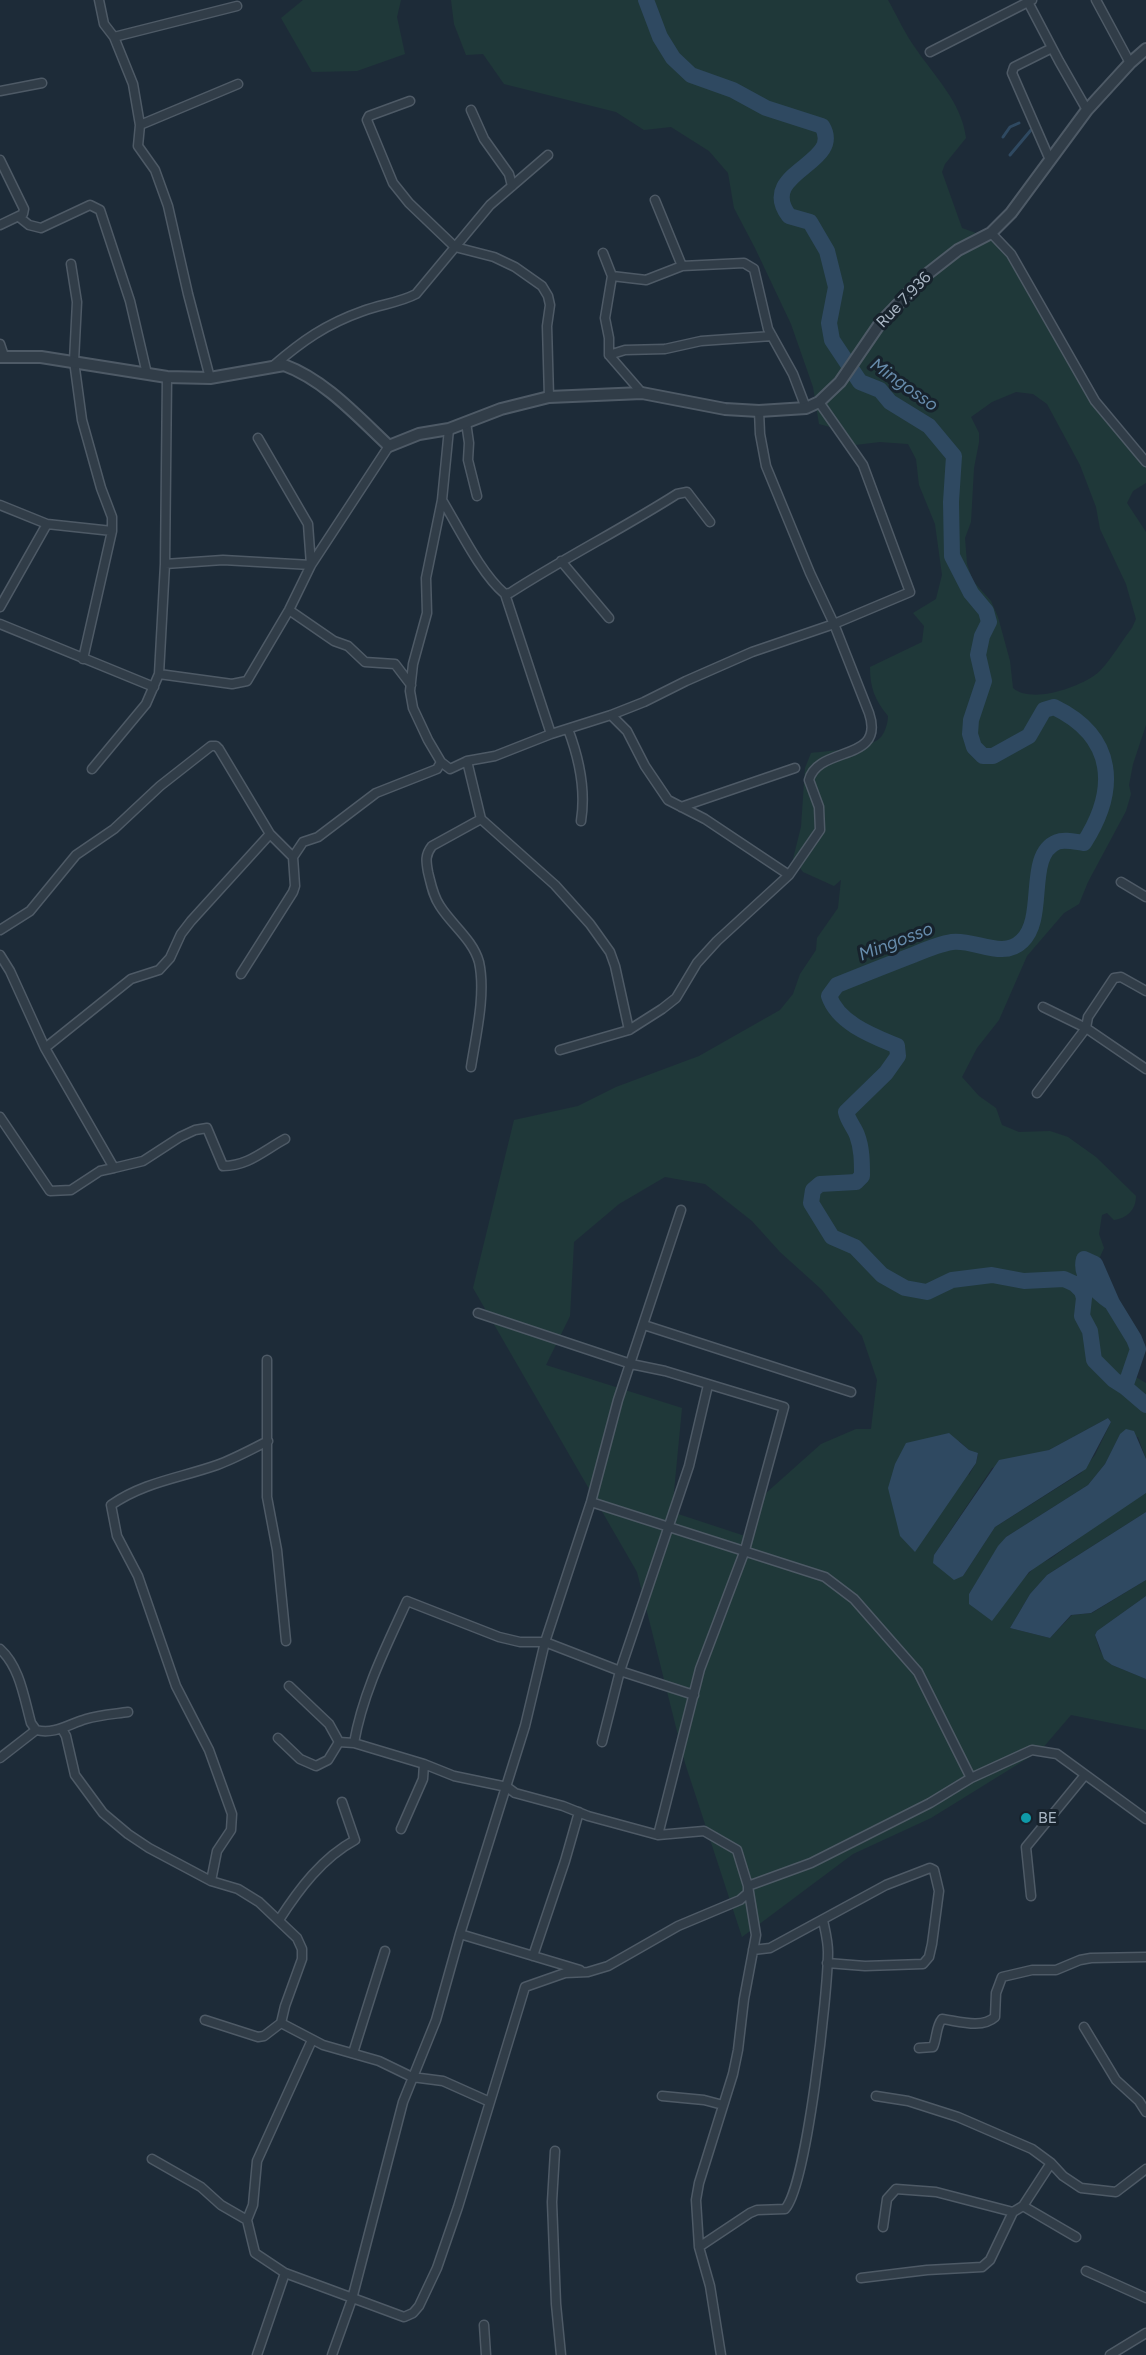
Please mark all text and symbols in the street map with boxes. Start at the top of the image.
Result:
street label: Rue 7.936 [873,268,935,332]
water label: Mingosso [866,354,942,416]
water label: Mingosso [856,918,936,966]
place label: BE [1038,1808,1057,1828]
marker: BE [1019,1811,1033,1825]

